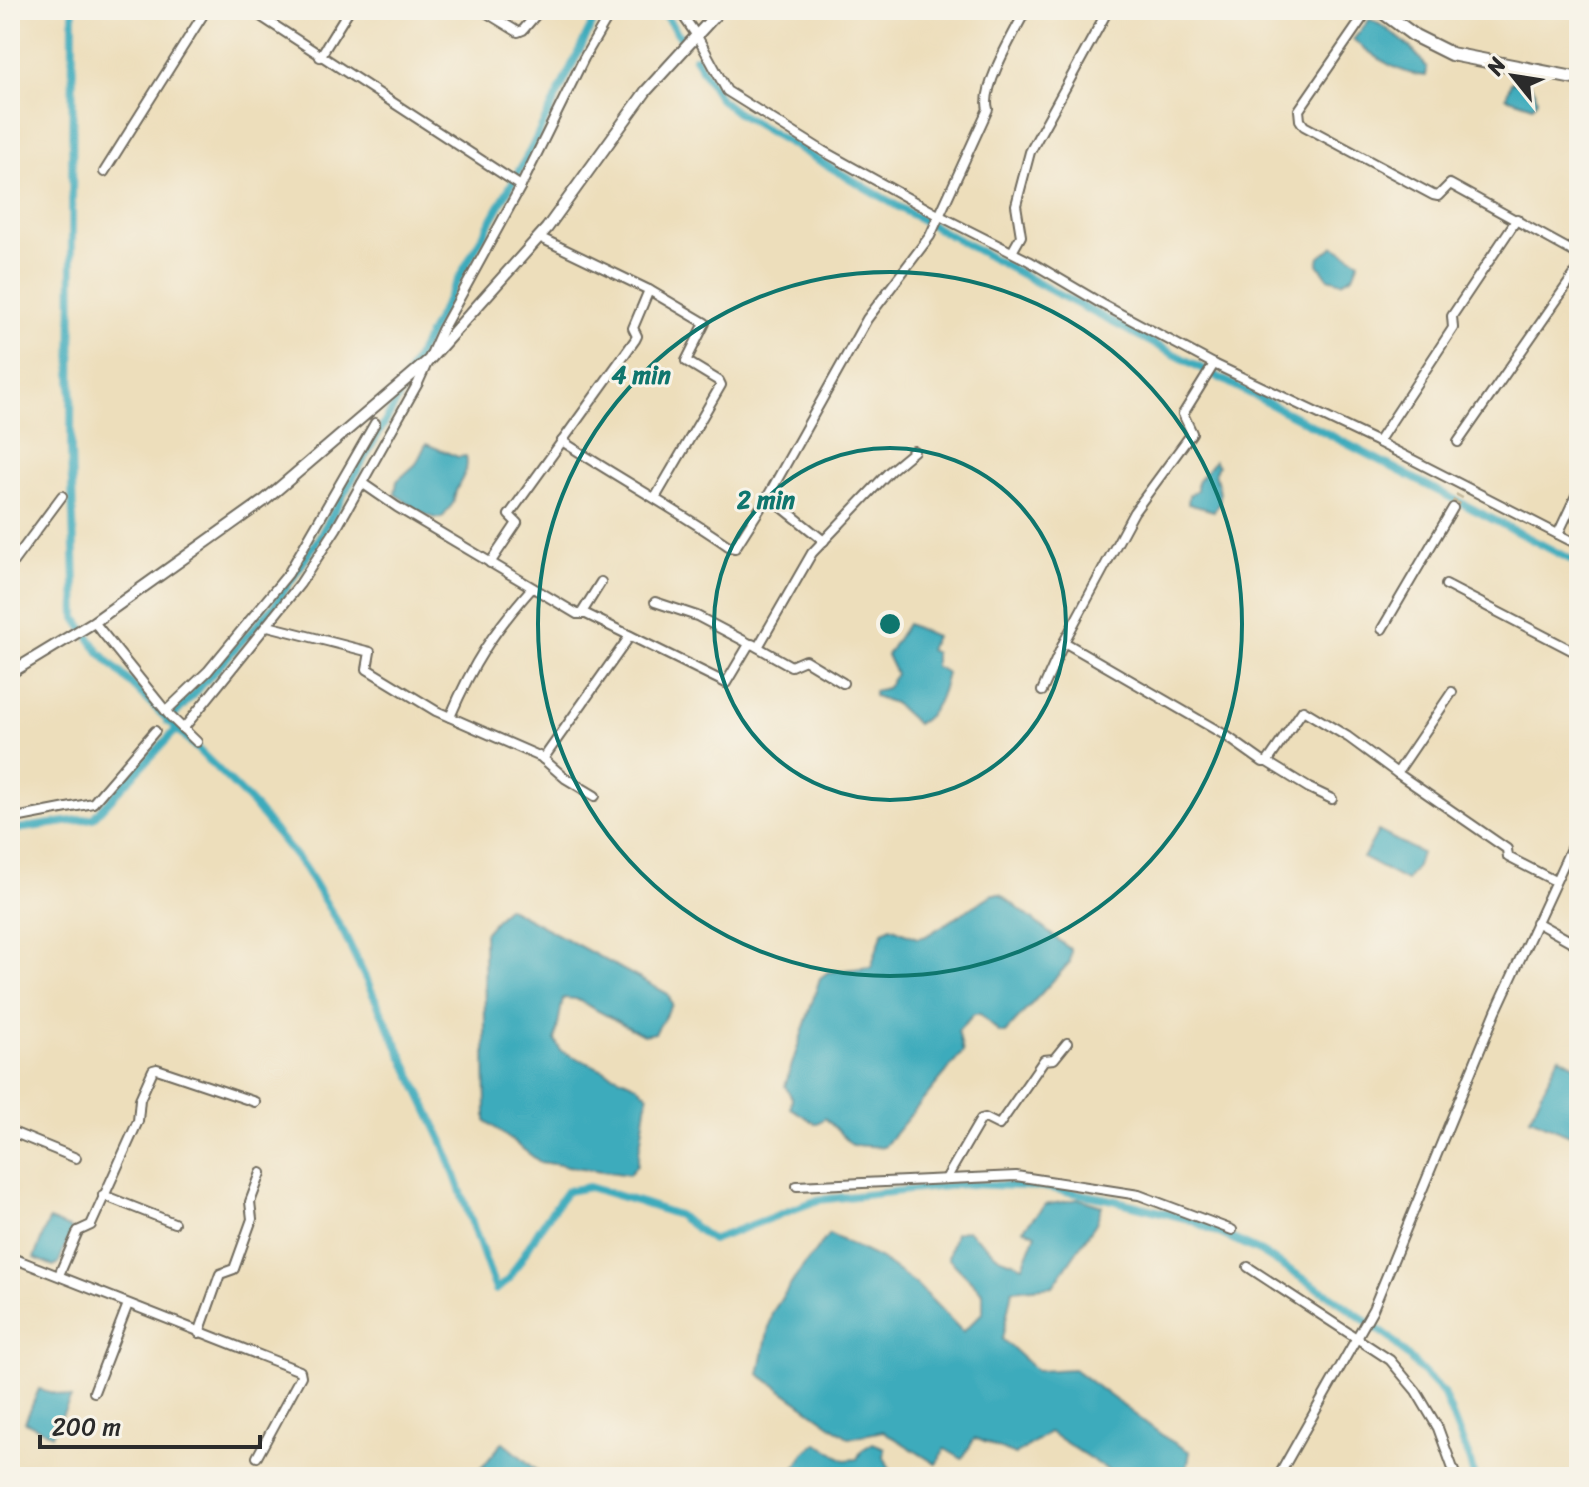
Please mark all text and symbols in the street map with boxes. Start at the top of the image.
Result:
north arrow [1473,36,1553,116]
text: N [1475,49,1517,83]
text: 4 min [611,354,671,396]
text: 2 min [736,479,795,521]
centre of rings [876,610,904,638]
scale bar [40,1399,260,1449]
text: 200 m [52,1406,121,1448]

